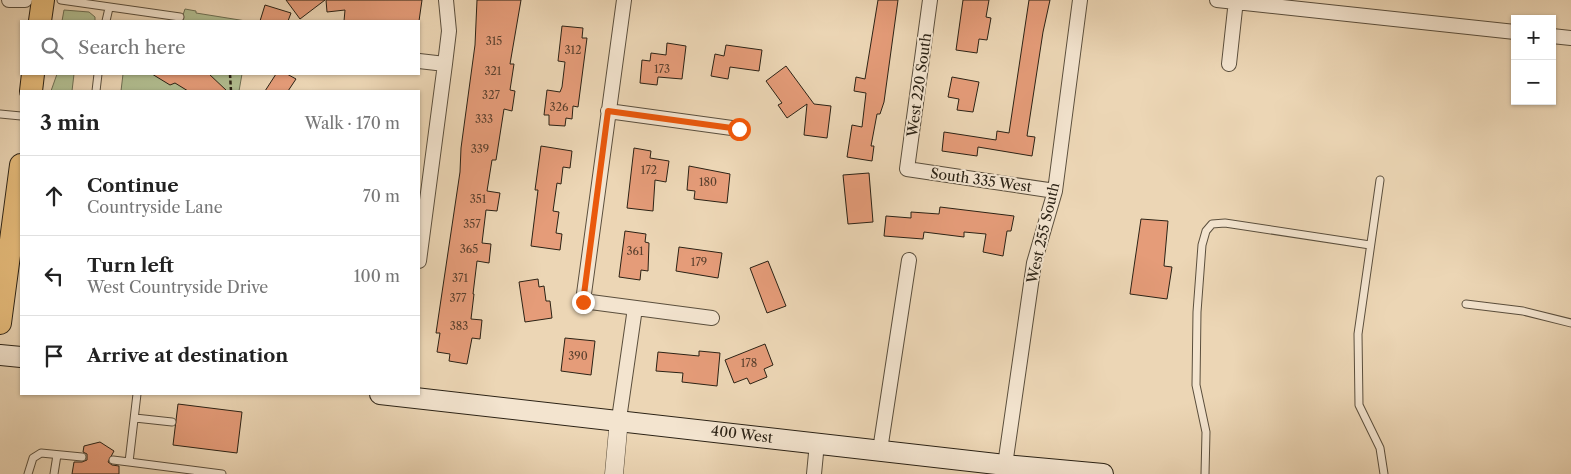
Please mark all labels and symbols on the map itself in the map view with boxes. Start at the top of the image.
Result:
street label: West 220 South [903,32,935,139]
house number: 315 [486,34,502,48]
house number: 312 [564,43,582,57]
house number: 173 [654,62,670,76]
house number: 321 [484,64,502,78]
house number: 327 [482,88,500,102]
house number: 326 [550,100,569,114]
house number: 333 [475,112,493,126]
route start [728,118,751,141]
house number: 339 [471,142,489,156]
house number: 172 [641,163,657,177]
street label: South 335 West [929,164,1033,196]
house number: 180 [699,175,717,189]
street label: West 255 South [1022,181,1063,286]
house number: 351 [470,192,487,206]
house number: 357 [463,217,481,231]
house number: 365 [460,242,478,256]
house number: 361 [626,244,644,258]
house number: 179 [691,255,707,269]
house number: 371 [452,271,468,285]
house number: 377 [450,291,467,305]
route end [572,291,595,314]
house number: 383 [450,319,468,333]
house number: 390 [568,349,588,363]
house number: 178 [741,356,757,370]
street label: 400 West [710,421,774,447]

